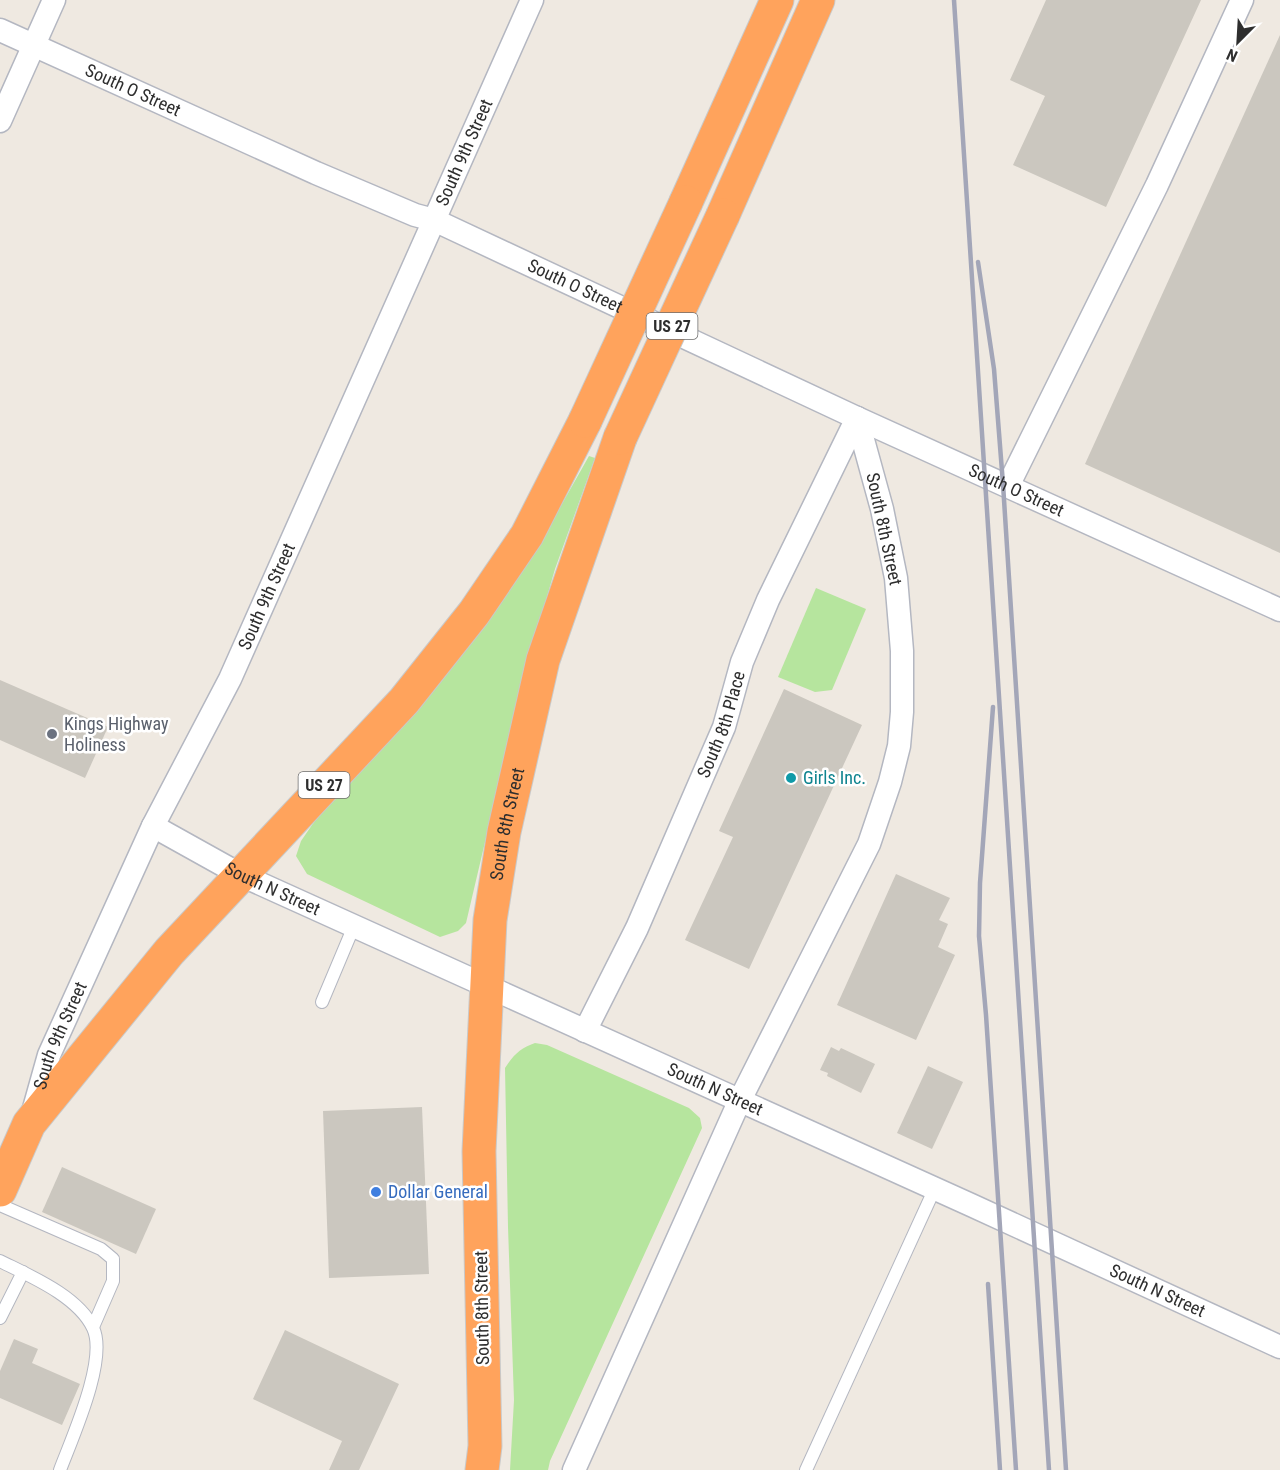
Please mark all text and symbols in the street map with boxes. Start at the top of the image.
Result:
north arrow [1208,12,1268,72]
text: N [1224,45,1240,66]
street label: South O Street [82,59,184,120]
street label: South 9th Street [431,96,497,209]
street label: South O Street [525,254,626,317]
road number: US 27 [646,313,698,339]
street label: South O Street [966,459,1067,521]
street label: South 8th Street [862,471,907,587]
street label: South 9th Street [233,540,299,653]
street label: South 8th Place [692,669,749,781]
place label: Kings Highway Holiness [64,713,169,755]
marker: Kings Highway Holiness [45,727,59,741]
street label: South 8th Street [485,766,528,882]
place label: Girls Inc. [803,767,866,788]
marker: Girls Inc. [784,771,798,785]
road number: US 27 [298,772,350,798]
street label: South N Street [221,857,324,919]
street label: South 9th Street [29,978,91,1092]
street label: South N Street [664,1058,766,1120]
place label: Dollar General [388,1181,488,1202]
marker: Dollar General [369,1185,383,1199]
street label: South 8th Street [470,1251,493,1365]
street label: South N Street [1107,1259,1209,1321]

